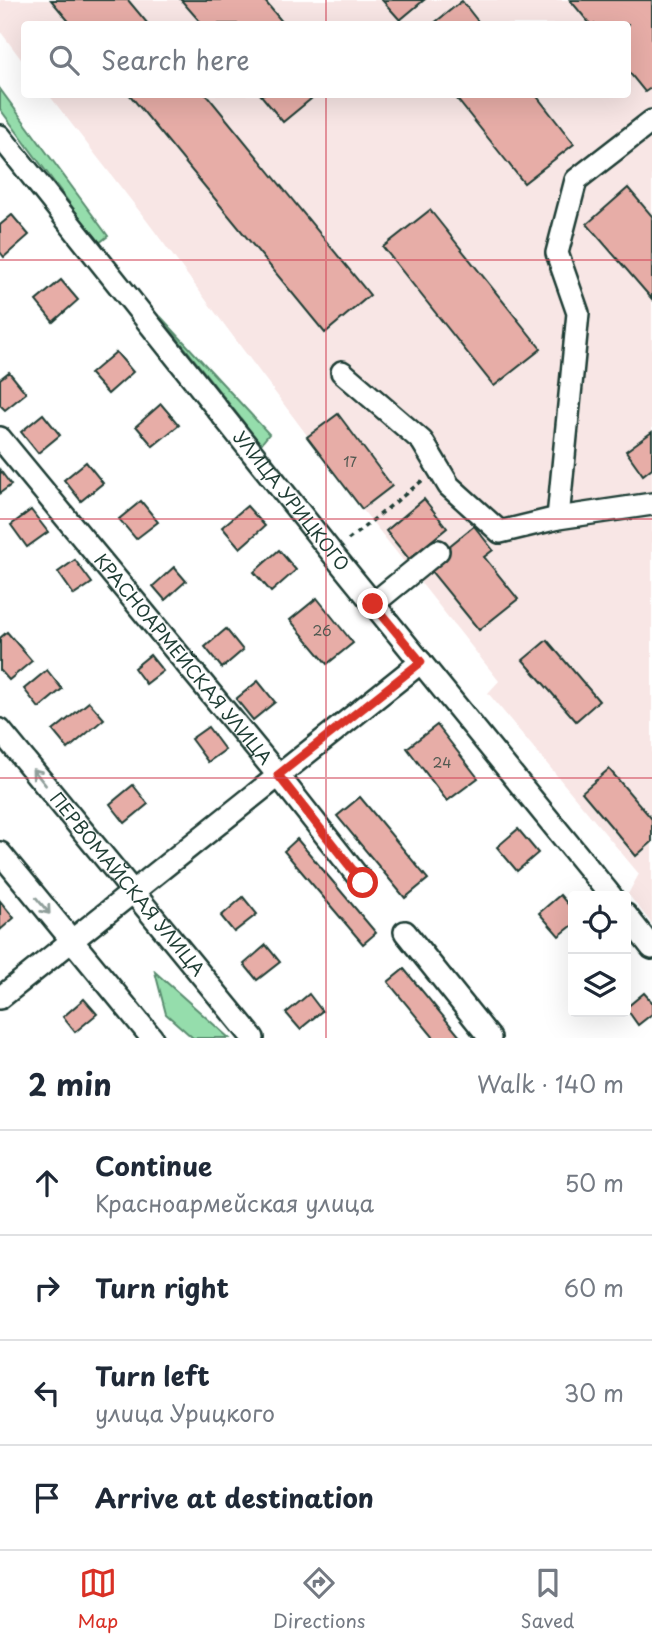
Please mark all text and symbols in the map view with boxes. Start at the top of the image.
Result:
search box [21,21,631,98]
text: Search here [101,40,250,79]
icon: search [45,41,83,79]
street label: УЛИЦА УРИЦКОГО [228,424,357,576]
house number: 17 [343,451,357,472]
street label: КРАСНОАРМЕЙСКАЯ УЛИЦА [88,547,279,770]
route end [357,588,388,619]
house number: 26 [312,620,332,641]
house number: 24 [433,752,451,773]
one-way arrow [31,769,47,787]
street label: ПЕРВОМАЙСКАЯ УЛИЦА [44,786,212,982]
route start [347,867,378,898]
map controls [568,891,631,1017]
button: locate [568,891,631,954]
one-way arrow [36,897,51,915]
button: layers [568,954,631,1017]
text: 2 min [28,1061,112,1106]
text: Walk · 140 m [477,1066,624,1101]
text: Continue [95,1146,212,1185]
icon: ahead [28,1164,66,1202]
text: 50 m [564,1165,624,1200]
text: Красноармейская улица [95,1185,374,1220]
text: Turn right [95,1268,229,1307]
icon: right [28,1269,66,1307]
text: 60 m [564,1270,624,1305]
text: Turn left [95,1356,210,1395]
icon: left [28,1374,66,1412]
text: 30 m [563,1375,624,1410]
text: улица Урицкого [95,1395,275,1430]
text: Arrive at destination [95,1478,374,1517]
icon: arrive [28,1479,66,1517]
tab: Map [78,1564,118,1634]
tab: Directions [273,1564,366,1634]
tab: Saved [521,1564,574,1634]

